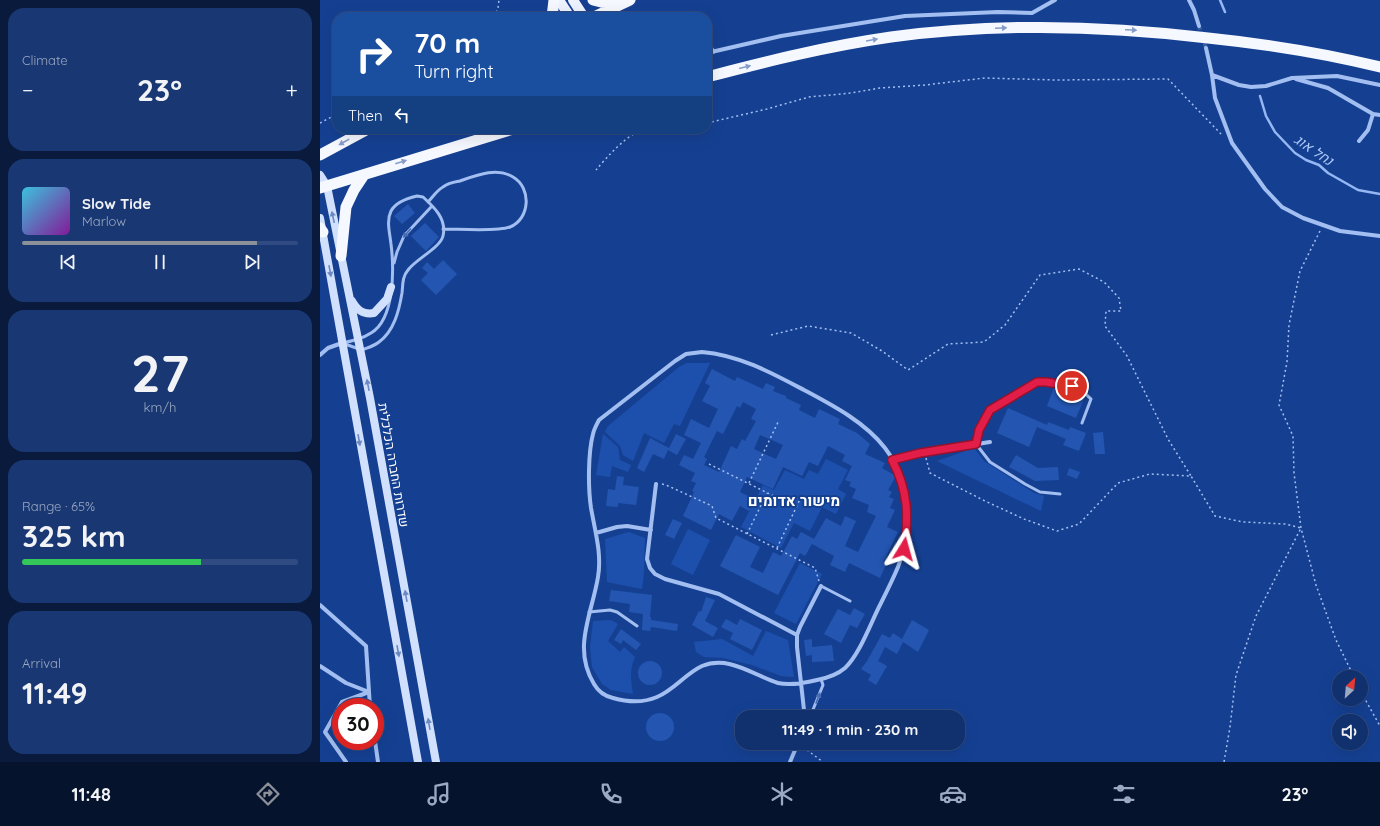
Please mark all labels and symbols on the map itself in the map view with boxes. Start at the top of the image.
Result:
one-way arrow [995,24,1007,31]
one-way arrow [1125,27,1138,33]
one-way arrow [866,37,878,43]
one-way arrow [739,64,751,70]
water label: נחל אוג [1291,130,1338,170]
one-way arrow [338,139,350,145]
one-way arrow [396,159,408,165]
one-way arrow [330,211,336,223]
one-way arrow [403,228,412,238]
one-way arrow [327,265,333,277]
pin [1055,369,1089,403]
one-way arrow [364,379,370,391]
street label: שדרות החברה הכלכלית [375,402,413,528]
one-way arrow [357,434,363,446]
district label: מישור אדומים [748,491,840,510]
position arrow [883,528,925,570]
one-way arrow [403,590,409,602]
one-way arrow [395,645,401,657]
north arrow [1332,670,1368,706]
one-way arrow [815,692,821,704]
speed limit sign: 30 [332,698,384,750]
one-way arrow [426,718,432,730]

